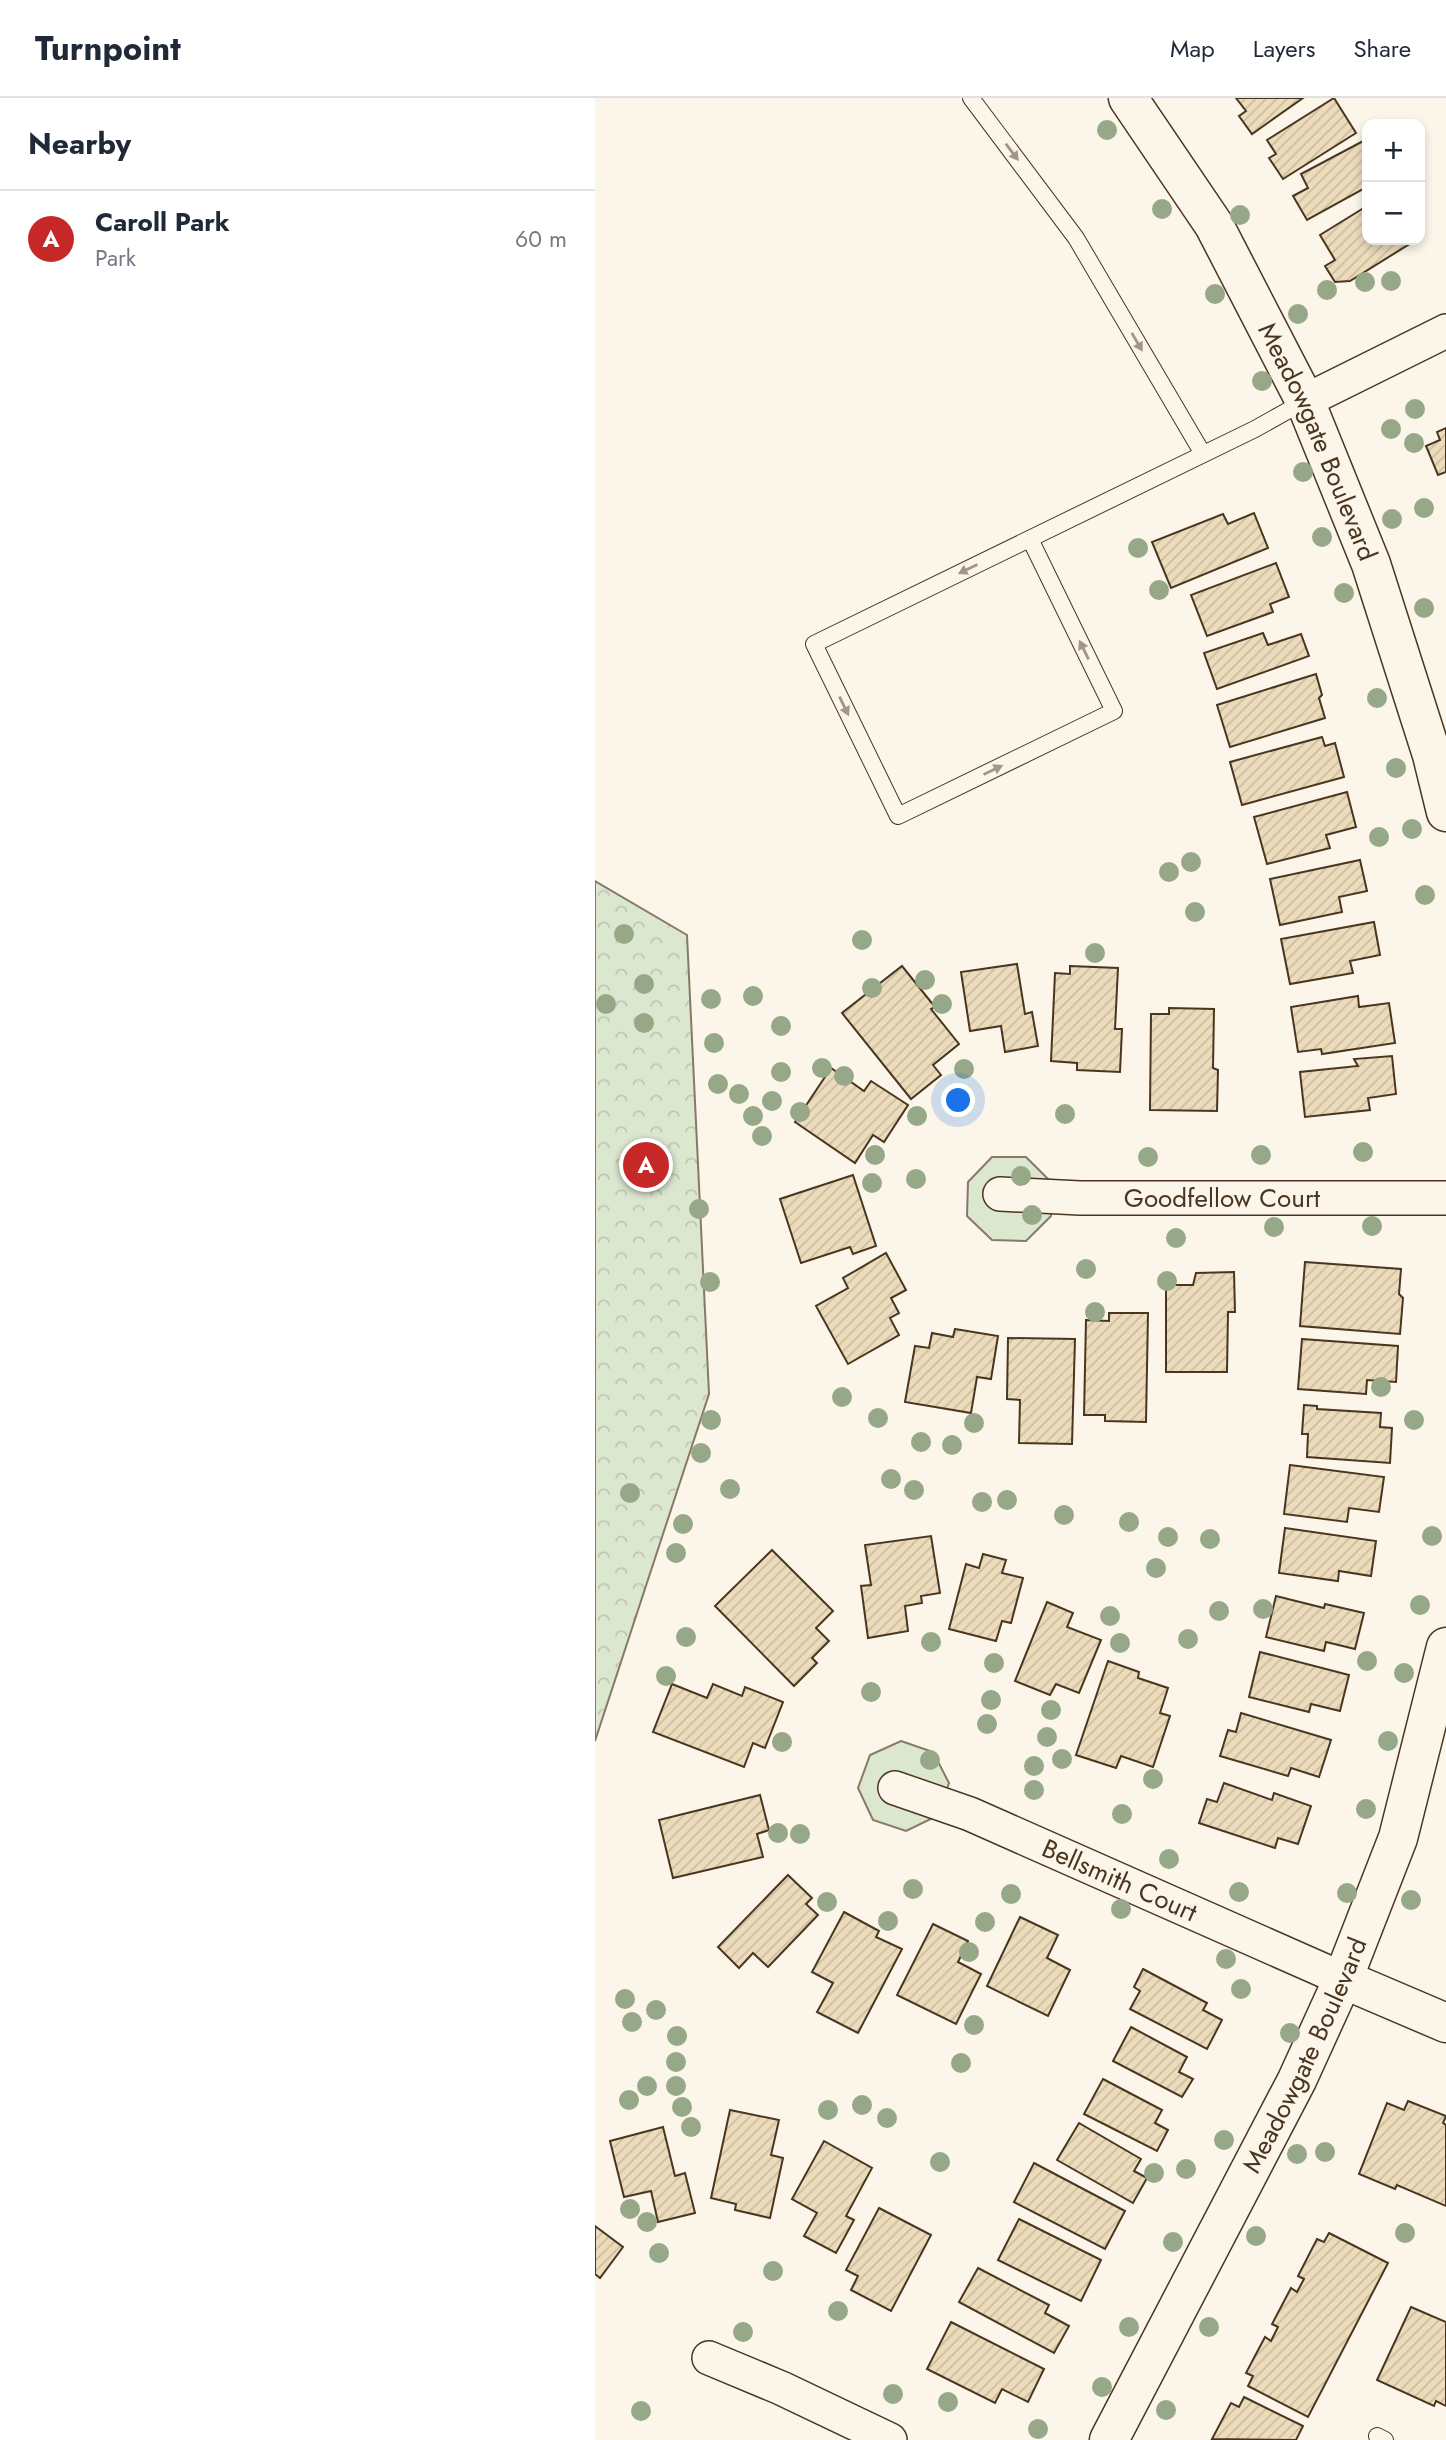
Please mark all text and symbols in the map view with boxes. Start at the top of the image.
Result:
text: Turnpoint [35,25,181,72]
text: Map [1170,31,1215,66]
text: Layers [1253,31,1315,66]
text: Share [1353,31,1411,66]
map controls [1362,119,1425,245]
button: + [1362,119,1425,182]
text: Nearby [28,122,131,165]
one-way arrow [1004,143,1019,161]
button: − [1362,182,1425,245]
text: Caroll Park [95,203,230,241]
text: A [43,222,59,256]
text: 60 m [515,222,567,256]
text: Park [95,241,136,275]
street label: Meadowgate Boulevard [1249,316,1387,567]
one-way arrow [1131,332,1143,351]
one-way arrow [958,563,978,574]
one-way arrow [1078,640,1089,660]
one-way arrow [838,696,849,716]
one-way arrow [983,765,1003,776]
your location [941,1083,975,1117]
pin: A [623,1139,669,1191]
street label: Goodfellow Court [1124,1179,1321,1217]
street label: Bellsmith Court [1036,1829,1204,1931]
street label: Meadowgate Boulevard [1233,1932,1376,2180]

